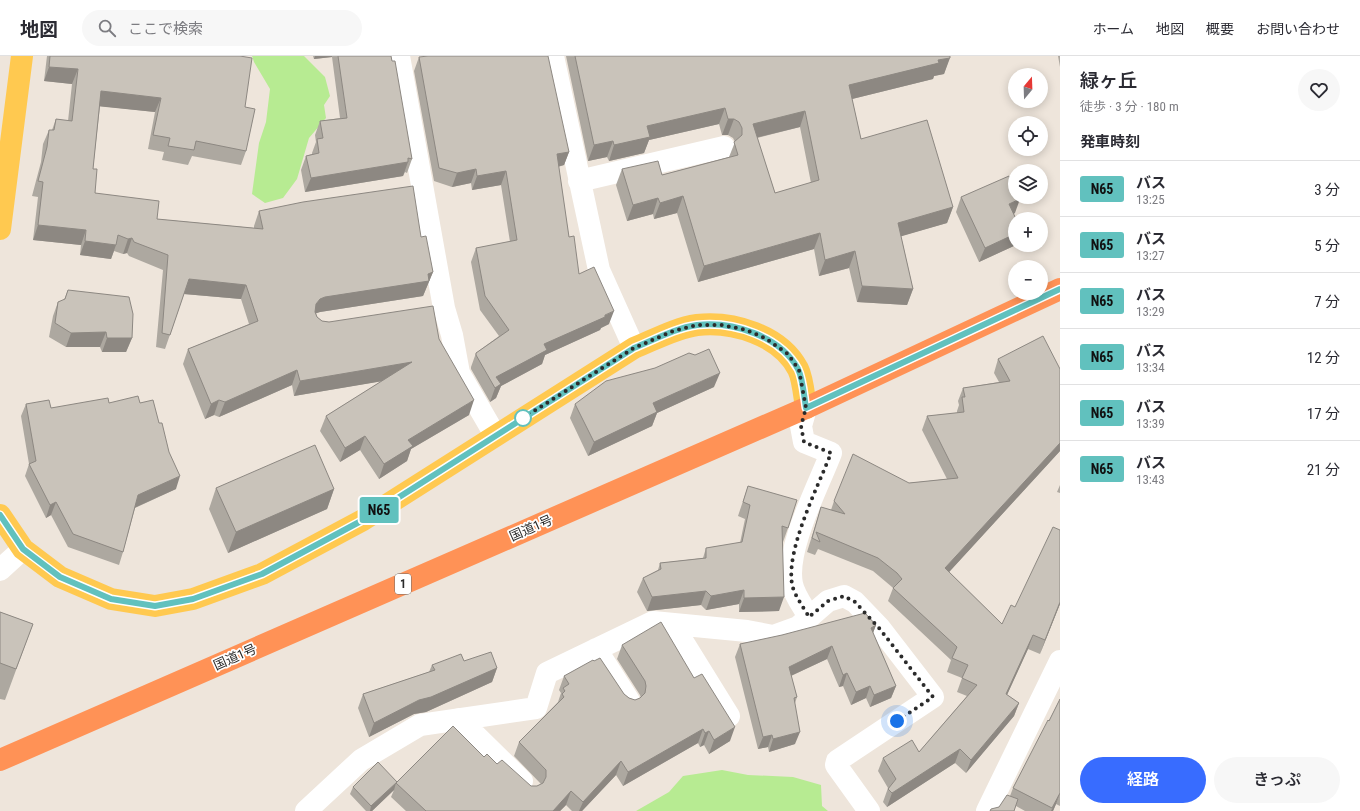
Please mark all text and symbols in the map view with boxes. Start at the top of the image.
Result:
search box [82,10,362,46]
icon: search [96,17,118,39]
text: 地図 [20,18,58,41]
text: ここで検索 [128,20,203,38]
text: ホーム [1092,21,1134,37]
text: 地図 [1156,21,1184,37]
text: 概要 [1206,21,1234,37]
text: お問い合わせ [1256,21,1340,37]
north arrow [1008,68,1048,108]
map controls [1008,68,1048,300]
text: 緑ヶ丘 [1080,69,1137,92]
button: heart [1298,69,1340,111]
text: 徒歩 · 3 分 · 180 m [1080,99,1179,114]
button: locate [1008,116,1048,156]
text: 発車時刻 [1080,133,1140,151]
button: layers [1008,164,1048,204]
text: バス [1136,174,1166,192]
text: N65 [1091,181,1113,197]
text: 3 分 [1314,181,1340,199]
text: 13:25 [1136,192,1165,207]
button: + [1008,212,1048,252]
text: バス [1136,230,1166,248]
text: N65 [1091,237,1113,253]
text: 5 分 [1314,237,1340,255]
text: 13:27 [1136,248,1165,263]
button: − [1008,260,1048,300]
text: バス [1136,286,1166,304]
text: N65 [1091,293,1113,309]
text: 7 分 [1314,293,1340,311]
text: 13:29 [1136,304,1165,319]
text: バス [1136,342,1166,360]
text: N65 [1091,349,1113,365]
text: 12 分 [1307,349,1340,367]
text: 13:34 [1136,360,1165,375]
text: バス [1136,398,1166,416]
text: N65 [1091,405,1113,421]
text: 17 分 [1307,405,1340,423]
unlabelled marker [514,409,532,427]
text: 13:39 [1136,416,1165,431]
text: バス [1136,454,1166,472]
text: N65 [1091,461,1113,477]
text: 21 分 [1307,461,1340,479]
text: 13:43 [1136,472,1165,487]
line badge: N65 [356,497,402,523]
text: N65 [368,502,390,518]
street label: 国道1号 [507,512,555,544]
road number: 1 [395,574,411,594]
street label: 国道1号 [211,641,259,673]
your location [887,711,907,731]
button: 経路 [1080,757,1206,803]
button: きっぷ [1214,757,1340,803]

